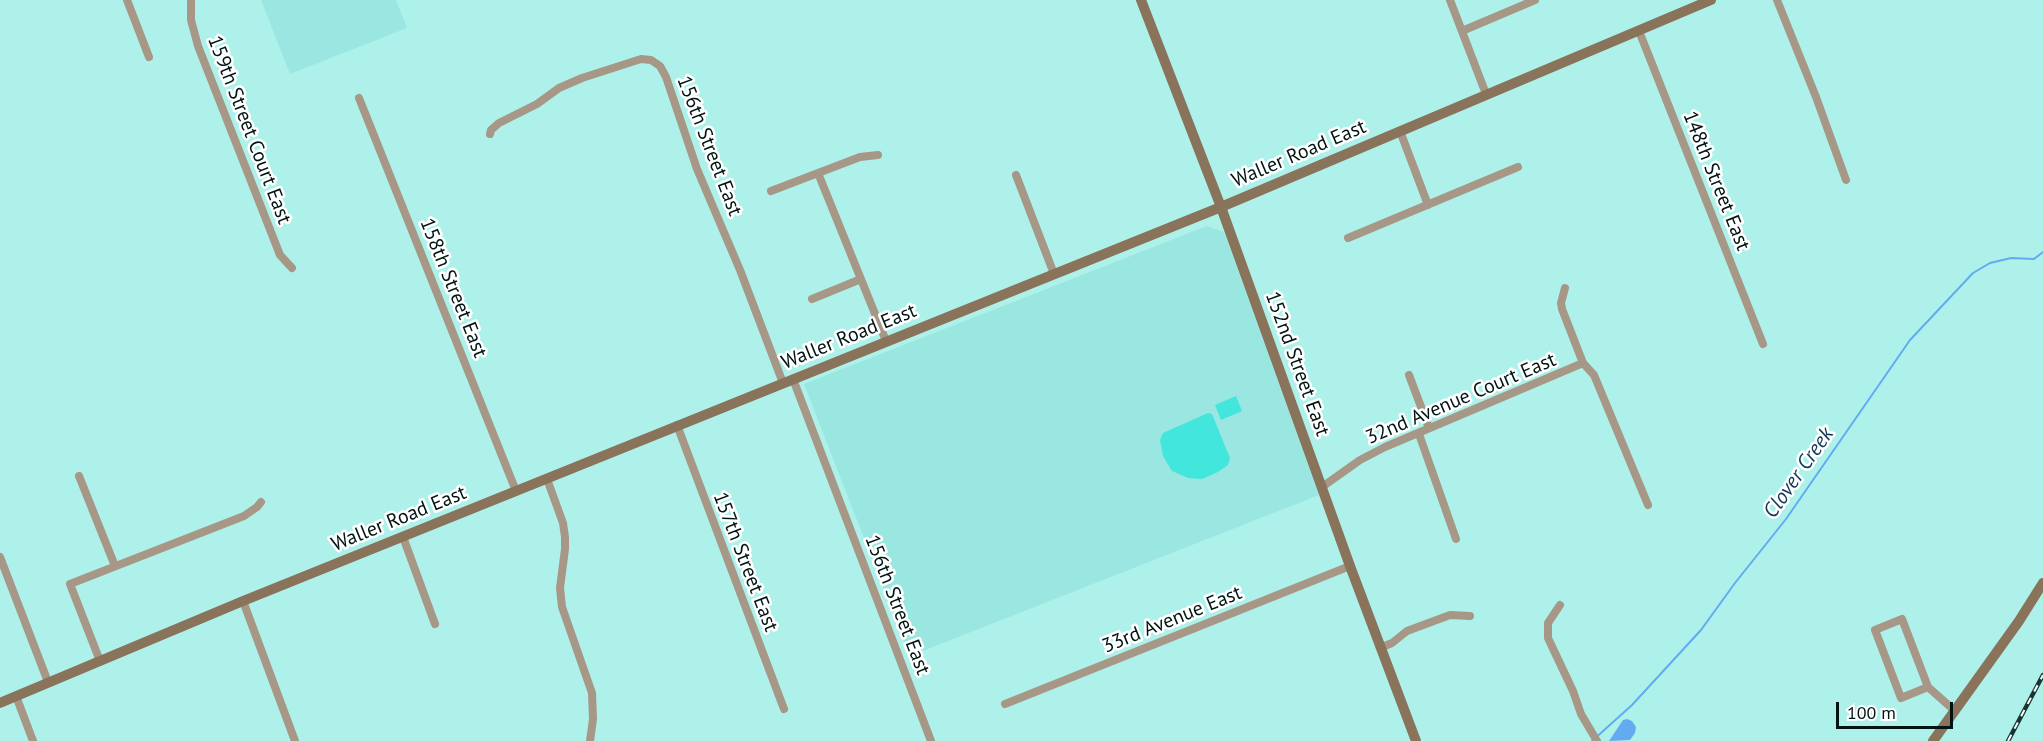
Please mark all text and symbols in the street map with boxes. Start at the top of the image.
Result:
street label: 159th Street Court East [202,32,296,228]
street label: 156th Street East [671,73,747,219]
street label: 148th Street East [1677,108,1755,254]
street label: Waller Road East [1228,115,1370,193]
street label: 158th Street East [414,215,492,361]
street label: 152nd Street East [1260,288,1334,440]
street label: Waller Road East [778,299,920,375]
street label: 32nd Avenue Court East [1362,348,1560,450]
water label: Clover Creek [1759,423,1839,523]
street label: Waller Road East [328,481,470,557]
street label: 157th Street East [707,489,783,635]
street label: 156th Street East [859,532,935,678]
street label: 33rd Avenue East [1099,581,1245,659]
scale bar [1839,690,1956,728]
text: 100 m [1847,701,1896,724]

